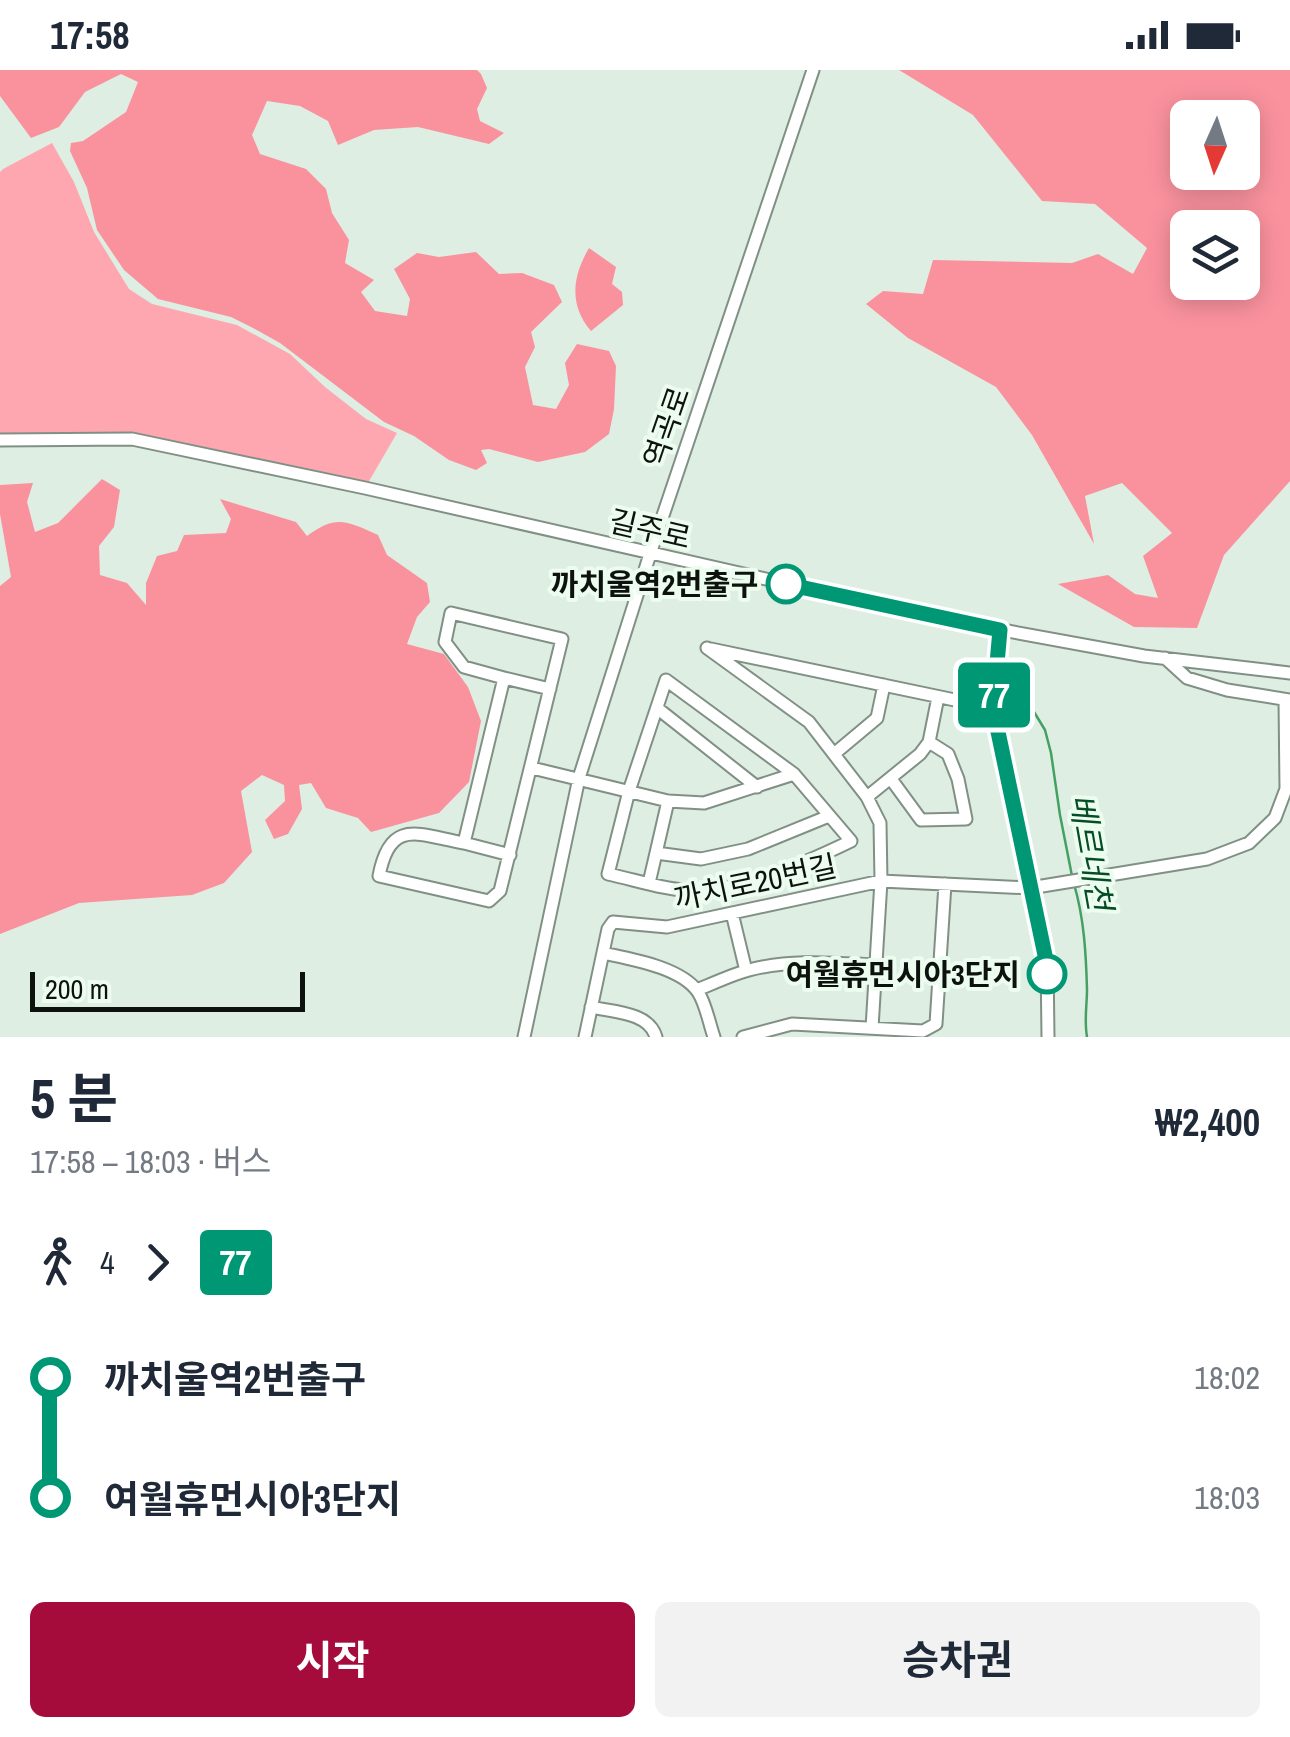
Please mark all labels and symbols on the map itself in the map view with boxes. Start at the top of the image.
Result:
north arrow [1170,100,1260,190]
street label: 역곡로 [634,381,698,473]
street label: 길주로 [605,500,695,558]
place label: 까치울역2번출구 [551,564,758,604]
marker: 까치울역2번출구 [767,565,805,603]
line badge: 77 [949,662,1039,728]
water label: 베르네천 [1060,790,1123,917]
street label: 까치로20번길 [670,845,840,919]
place label: 여월휴먼시아3단지 [786,954,1020,994]
marker: 여월휴먼시아3단지 [1028,955,1066,993]
scale bar [30,967,305,1011]

